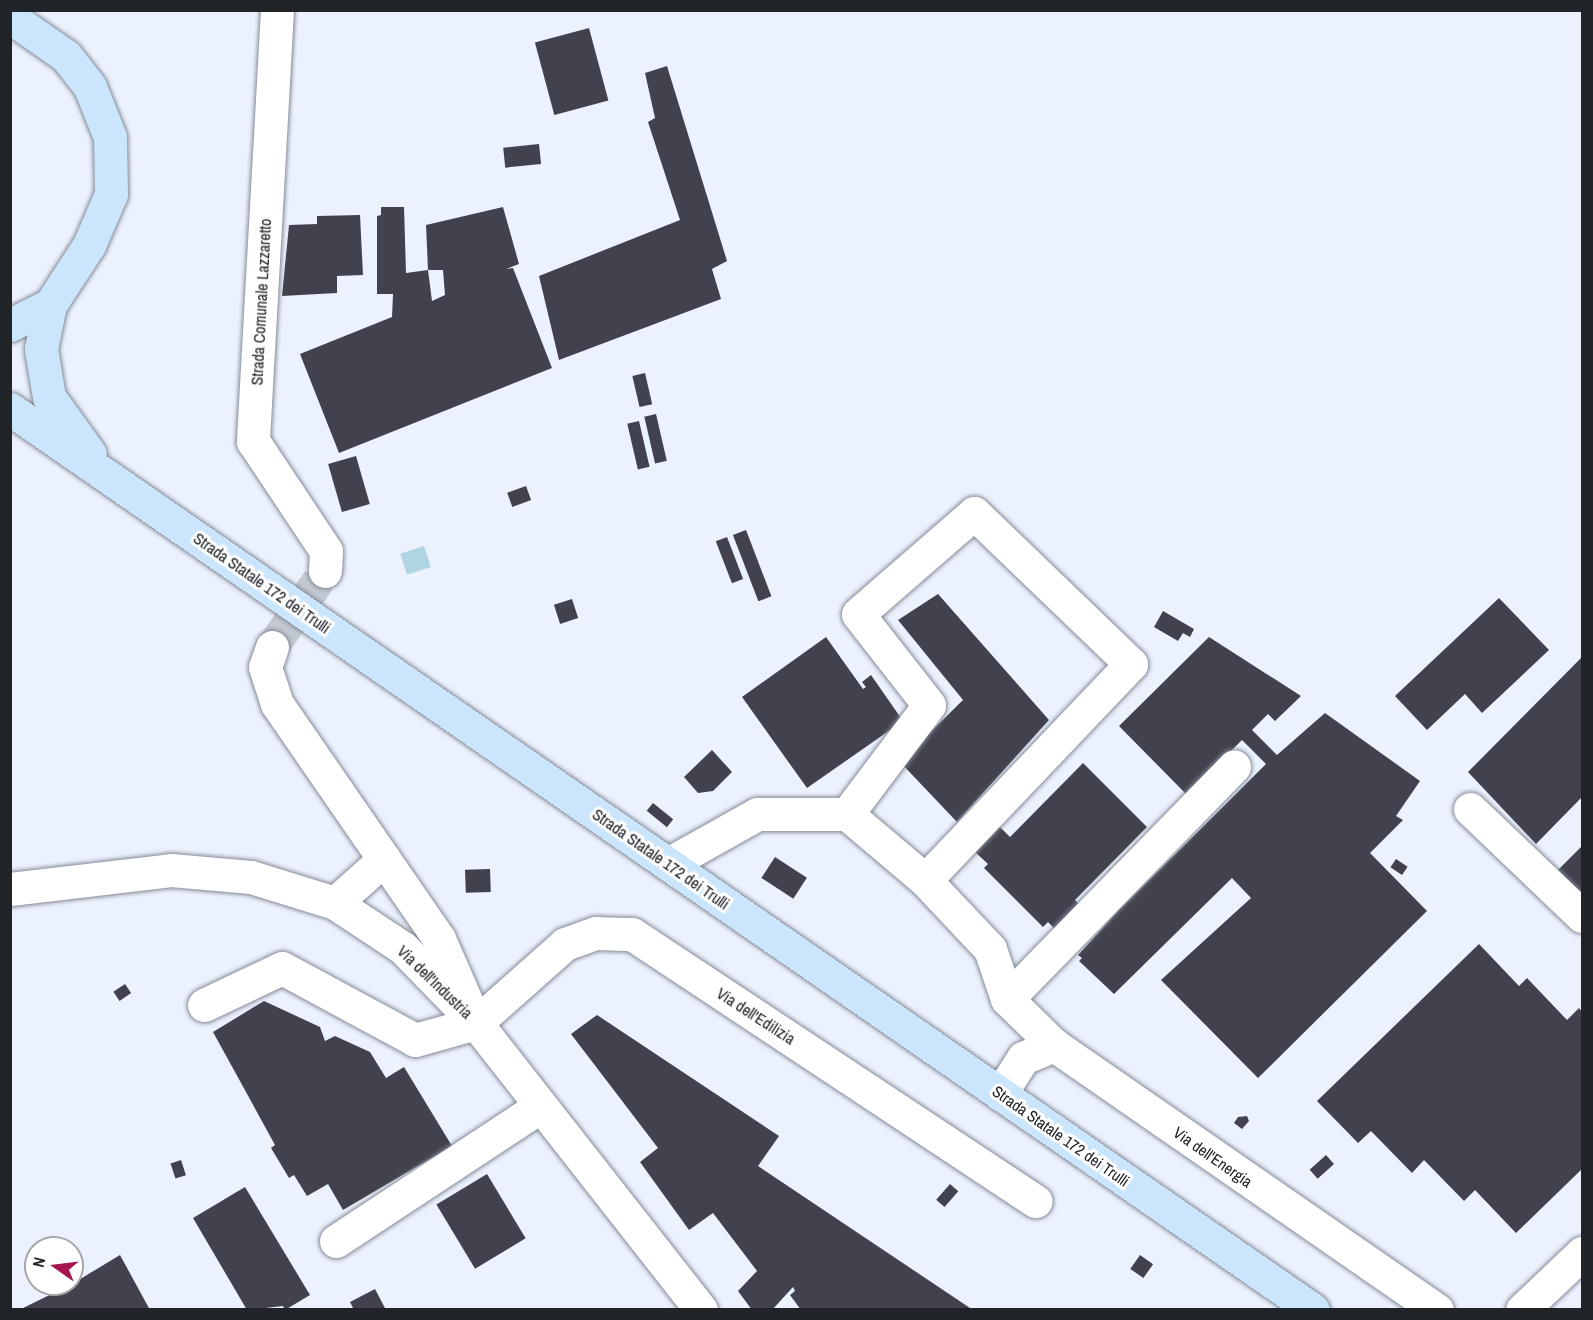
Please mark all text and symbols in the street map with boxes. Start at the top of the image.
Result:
street label: Strada Comunale Lazzaretto [247,218,275,386]
street label: Strada Statale 172 dei Trulli [190,528,334,638]
street label: Strada Statale 172 dei Trulli [589,804,733,914]
street label: Via dell'Industria [393,941,477,1023]
street label: Via dell'Edilizia [713,983,799,1049]
street label: Strada Statale 172 dei Trulli [989,1081,1133,1191]
street label: Via dell'Energia [1170,1123,1256,1191]
north arrow [24,1236,84,1296]
text: N [27,1255,50,1269]

